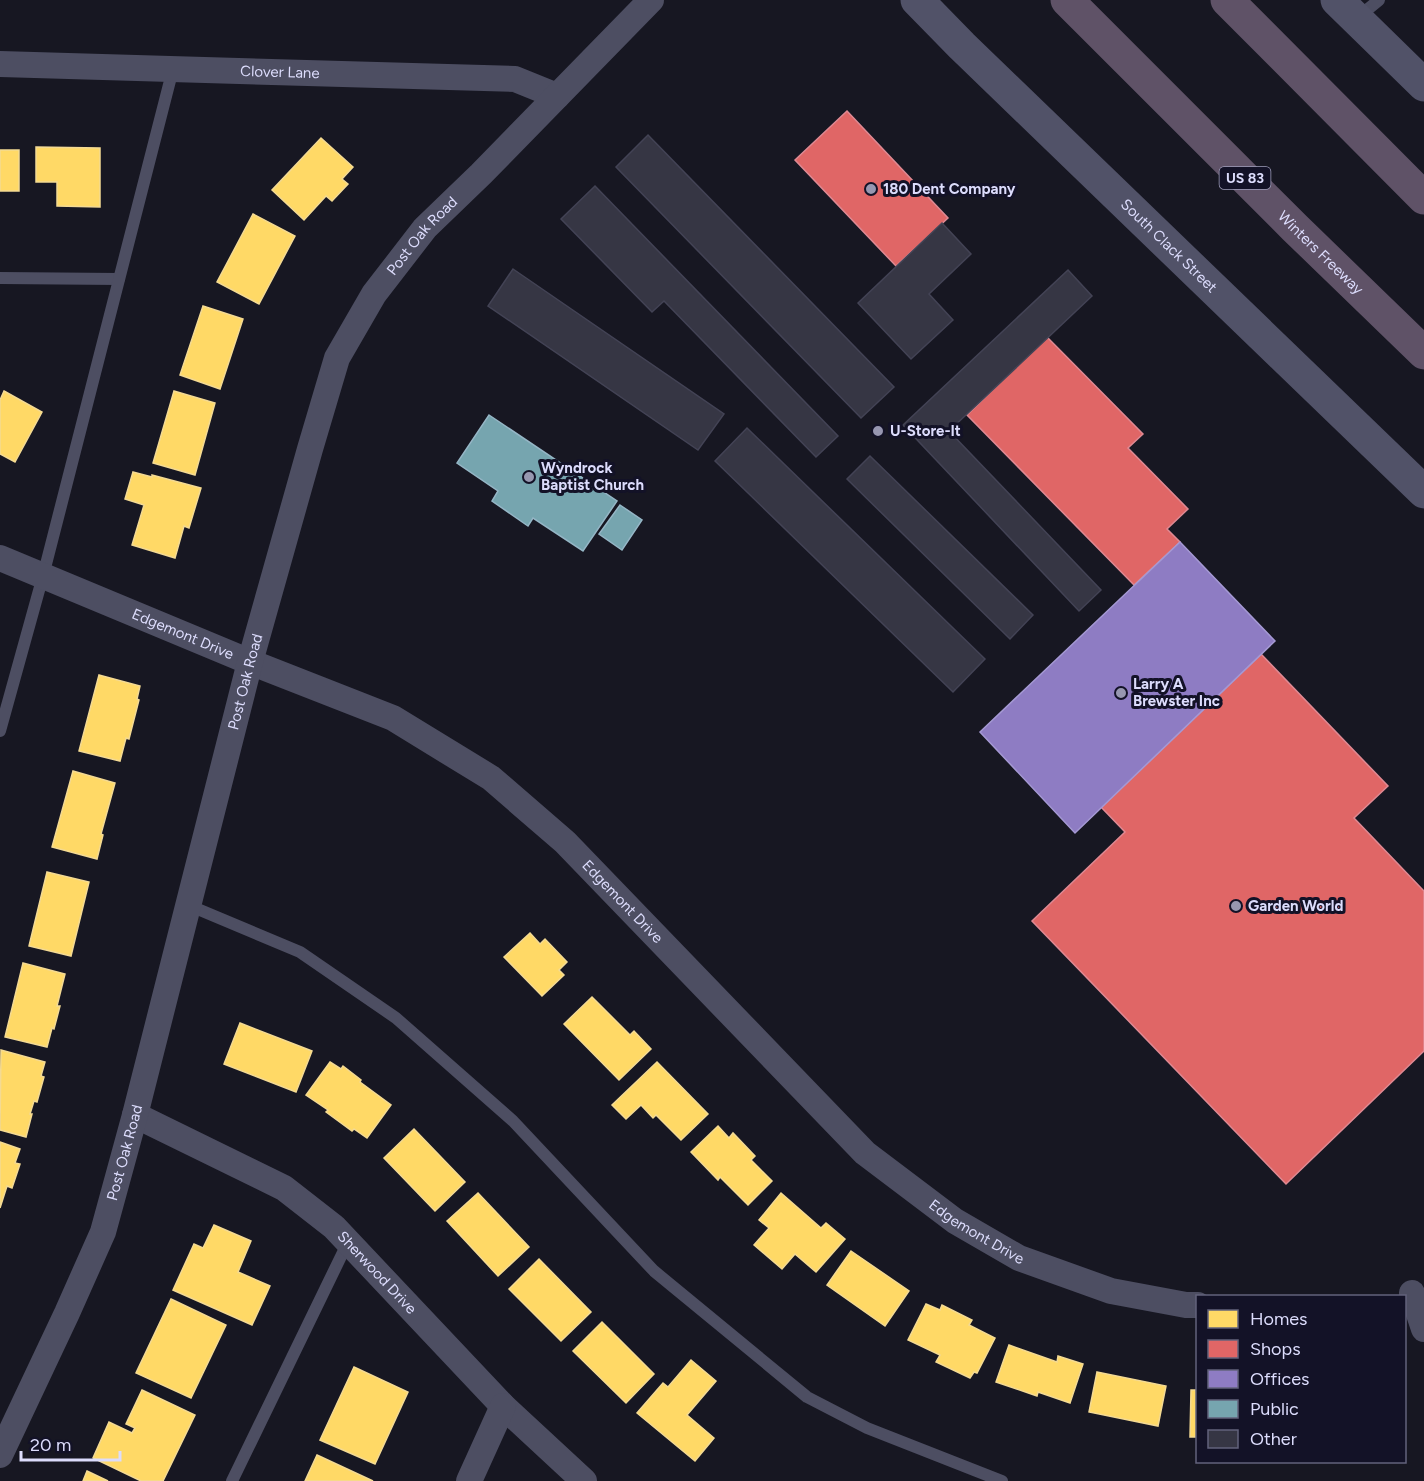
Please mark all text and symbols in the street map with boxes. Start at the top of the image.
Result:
street label: Clover Lane [240,62,320,82]
road number: US 83 [1220,167,1270,189]
place label: 180 Dent Company [883,180,1016,198]
marker: 180 Dent Company [864,182,878,196]
street label: Post Oak Road [383,193,461,279]
street label: South Clack Street [1117,195,1221,297]
street label: Winters Freeway [1274,207,1367,298]
place label: U-Store-It [890,422,961,440]
marker: U-Store-It [871,424,885,438]
place label: Wyndrock Baptist Church [541,459,644,494]
marker: Wyndrock Baptist Church [522,470,536,484]
street label: Edgemont Drive [129,605,236,663]
street label: Post Oak Road [224,632,267,732]
place label: Larry A Brewster Inc [1133,675,1220,710]
marker: Larry A Brewster Inc [1114,686,1128,700]
street label: Edgemont Drive [578,856,667,947]
place label: Garden World [1248,897,1343,915]
marker: Garden World [1229,899,1243,913]
street label: Post Oak Road [103,1103,146,1202]
street label: Edgemont Drive [925,1196,1026,1268]
street label: Sherwood Drive [334,1227,420,1318]
legend [1196,1295,1406,1463]
text: Homes [1250,1308,1308,1330]
text: Shops [1250,1338,1301,1360]
text: Offices [1250,1368,1309,1390]
text: Public [1250,1398,1299,1420]
scale bar [21,1424,120,1462]
text: Other [1250,1428,1297,1450]
text: 20 m [30,1434,71,1456]

